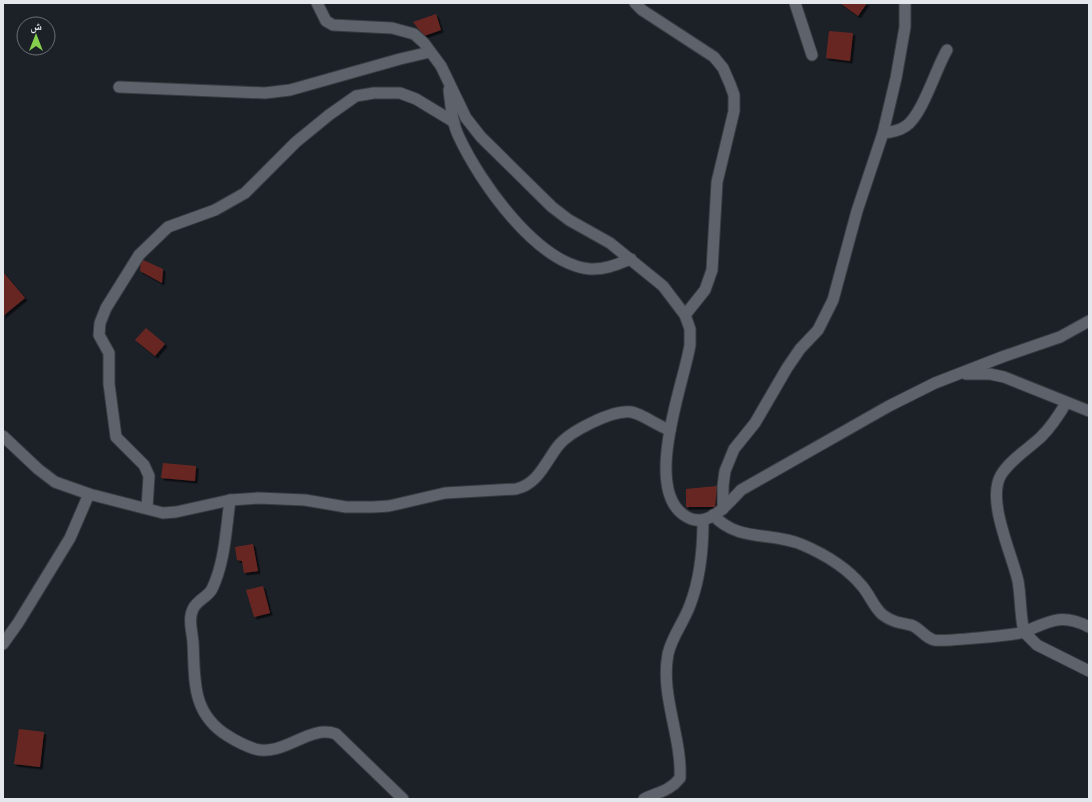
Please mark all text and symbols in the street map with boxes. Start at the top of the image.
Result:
north arrow [16,16,56,56]
text: ش [30,20,42,34]

